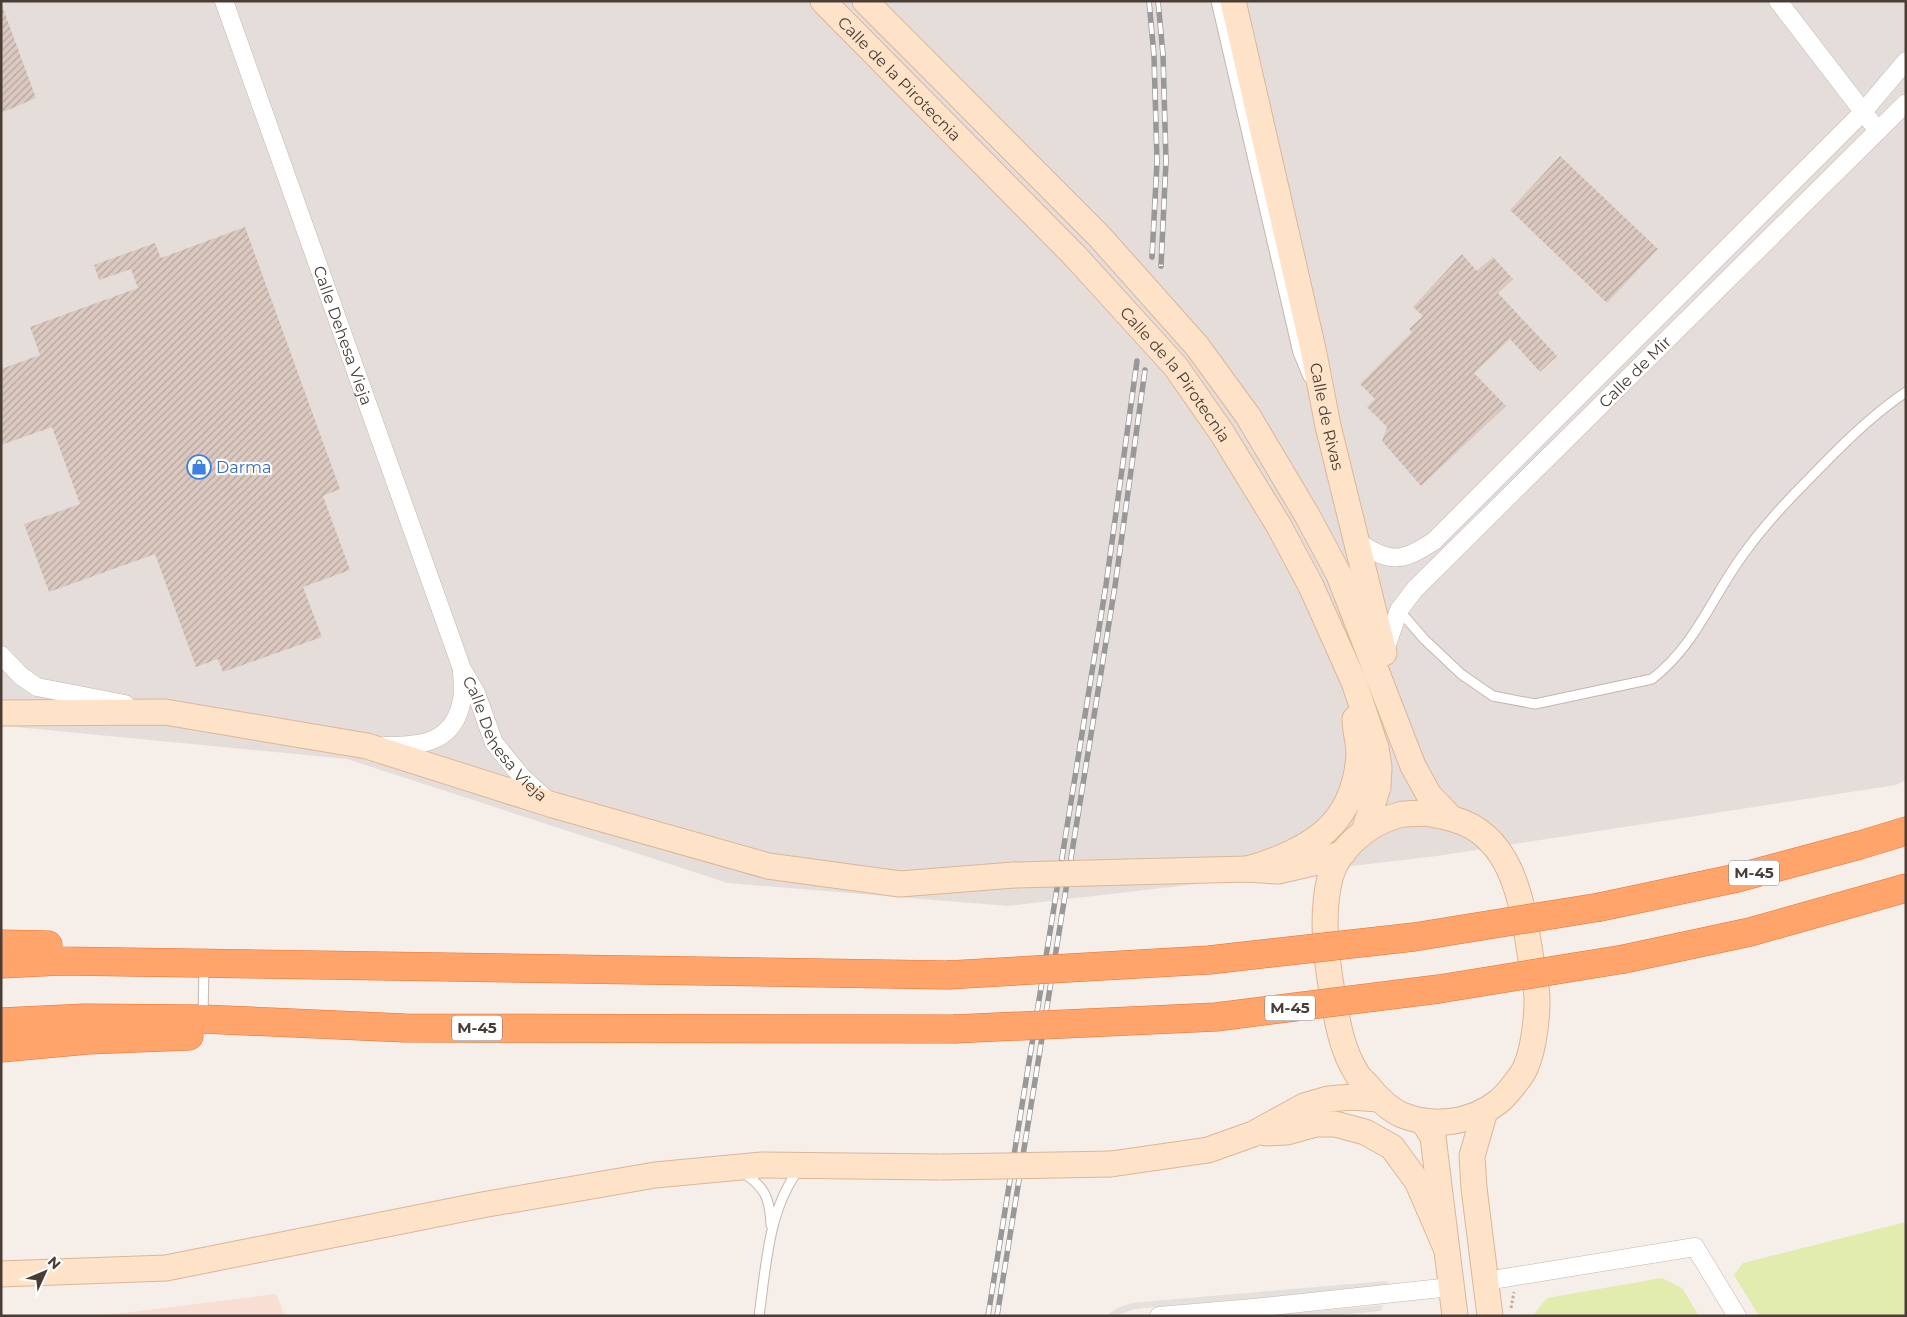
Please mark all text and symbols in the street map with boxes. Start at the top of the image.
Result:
street label: Calle de la Pirotecnia [834,13,965,145]
street label: Calle Dehesa Vieja [309,263,376,408]
street label: Calle de la Pirotecnia [1116,303,1234,446]
street label: Calle de Mir [1595,332,1675,412]
street label: Calle de Rivas [1306,361,1348,472]
shop icon: Darma [186,454,212,480]
place label: Darma [216,458,271,477]
street label: Calle Dehesa Vieja [458,673,551,805]
road number: M-45 [1729,860,1779,886]
road number: M-45 [1265,996,1315,1020]
road number: M-45 [452,1016,502,1040]
north arrow [20,1247,70,1297]
text: N [44,1253,65,1273]

